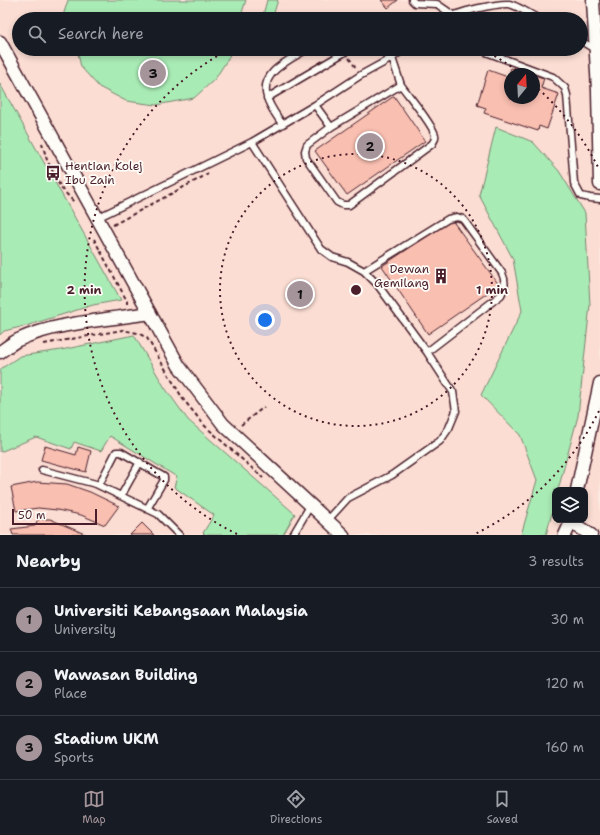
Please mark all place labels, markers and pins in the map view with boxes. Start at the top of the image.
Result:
pin: 3 [140,58,166,88]
pin: 2 [357,131,383,161]
place label: Hentian Kolej Ibu Zain [65,158,142,188]
bus stop icon: Hentian Kolej Ibu Zain [44,164,62,182]
place label: Dewan Gemilang [374,261,429,291]
building icon: Dewan Gemilang [432,267,450,285]
pin: 1 [287,279,313,309]
centre of rings [349,283,363,297]

